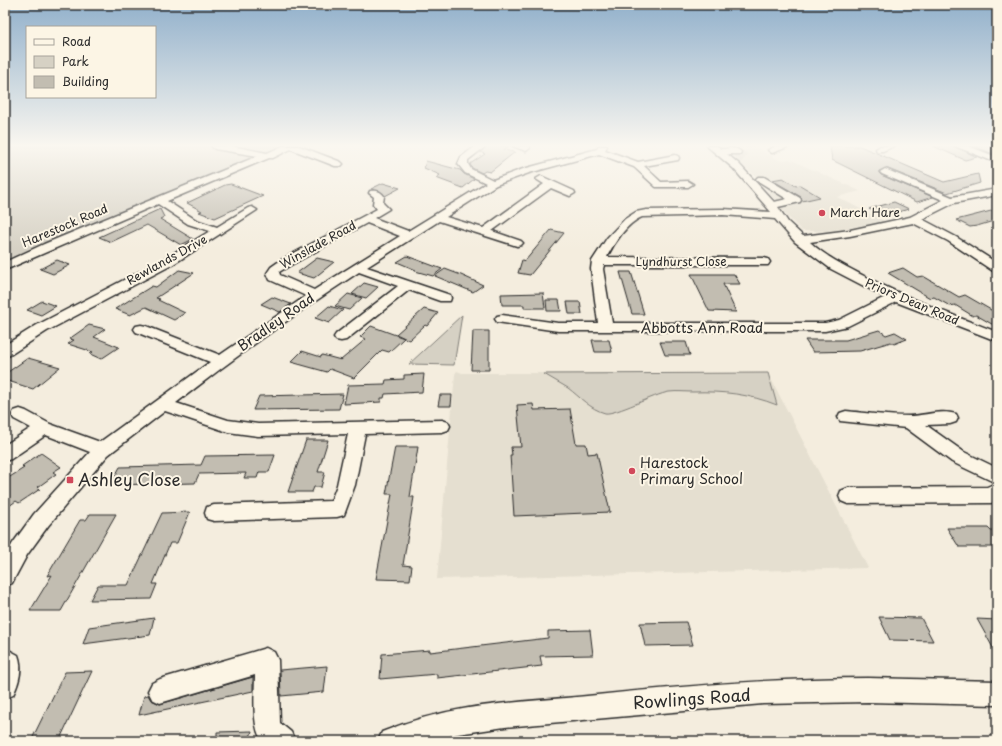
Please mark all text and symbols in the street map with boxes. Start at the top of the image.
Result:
legend [26,26,156,98]
text: Road [62,32,91,50]
text: Park [62,52,89,70]
text: Building [62,72,109,90]
street label: Harestock Road [19,199,110,251]
place label: March Hare [830,203,900,221]
marker: March Hare [817,208,827,218]
street label: Winslade Road [276,216,359,273]
street label: Rewlands Drive [123,229,210,289]
street label: Lyndhurst Close [635,252,727,270]
street label: Priors Dean Road [863,273,962,329]
street label: Bradley Road [233,287,319,356]
street label: Abbotts Ann Road [641,317,763,338]
place label: Harestock Primary School [640,452,743,489]
place label: Ashley Close [78,466,181,492]
marker: Harestock Primary School [627,466,637,476]
marker: Ashley Close [65,475,75,485]
street label: Rowlings Road [632,681,752,715]

